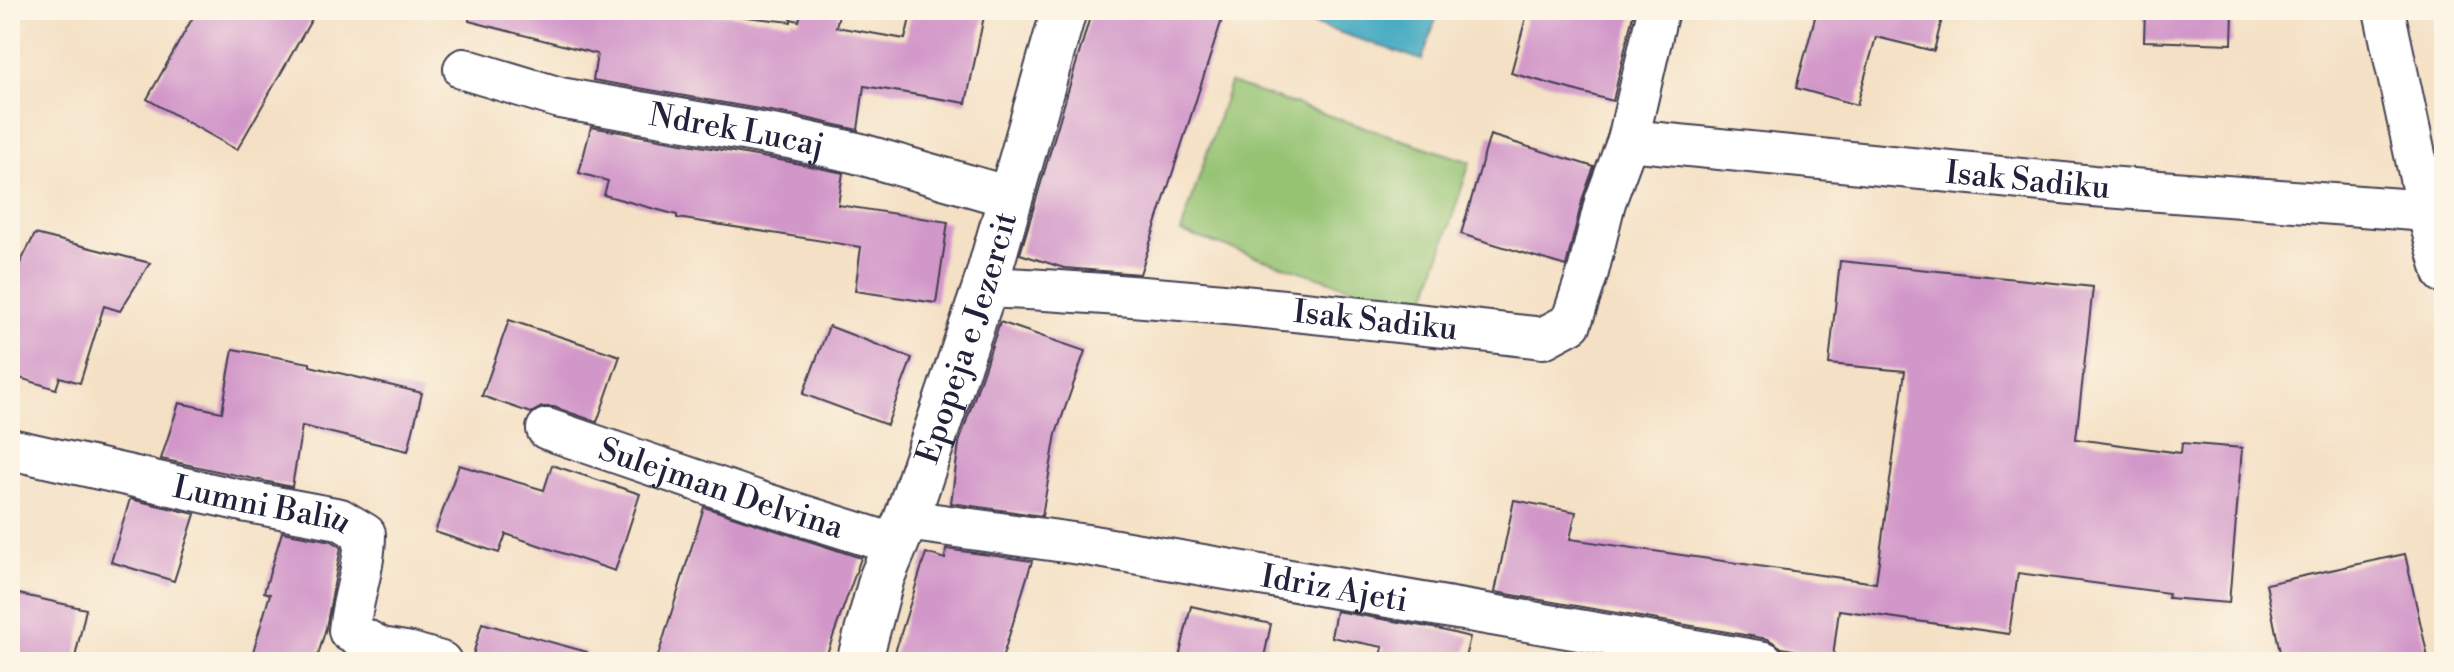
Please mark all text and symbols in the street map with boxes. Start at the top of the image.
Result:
street label: Ndrek Lucaj [646,95,828,166]
street label: Isak Sadiku [1944,153,2111,208]
street label: Epopeja e Jezercit [908,208,1026,469]
street label: Isak Sadiku [1291,292,1460,349]
street label: Sulejman Delvina [593,429,849,548]
street label: Lumni Baliu [169,467,359,543]
street label: Idriz Ajeti [1258,556,1411,621]

